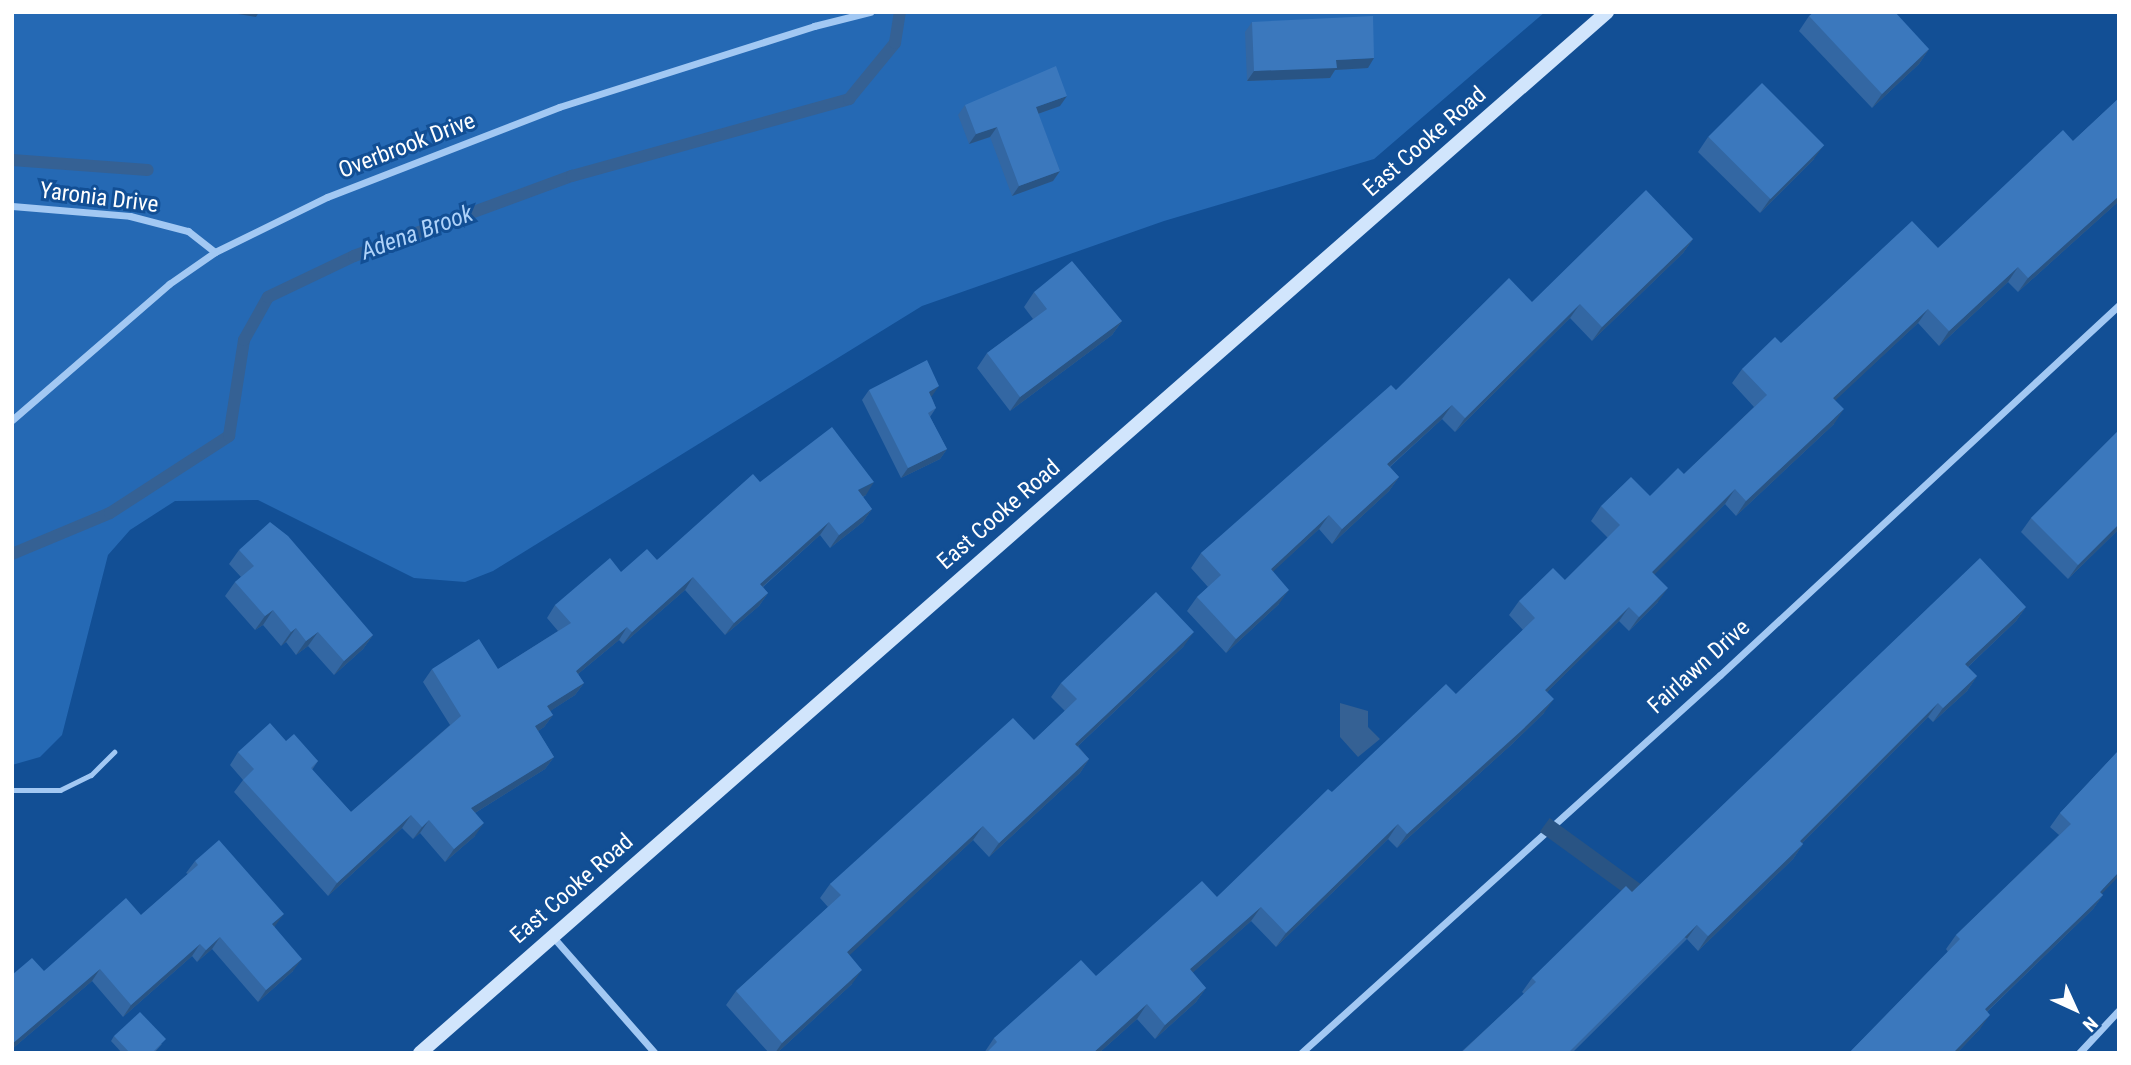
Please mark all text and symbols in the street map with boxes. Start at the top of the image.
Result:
street label: East Cooke Road [1358,81,1492,203]
street label: Overbrook Drive [335,107,479,185]
street label: Yaronia Drive [38,177,160,219]
water label: Adena Brook [357,199,477,267]
street label: East Cooke Road [932,454,1066,576]
street label: Fairlawn Drive [1642,614,1756,720]
street label: East Cooke Road [505,828,639,950]
north arrow [2040,974,2110,1044]
text: N [2078,1012,2102,1036]

